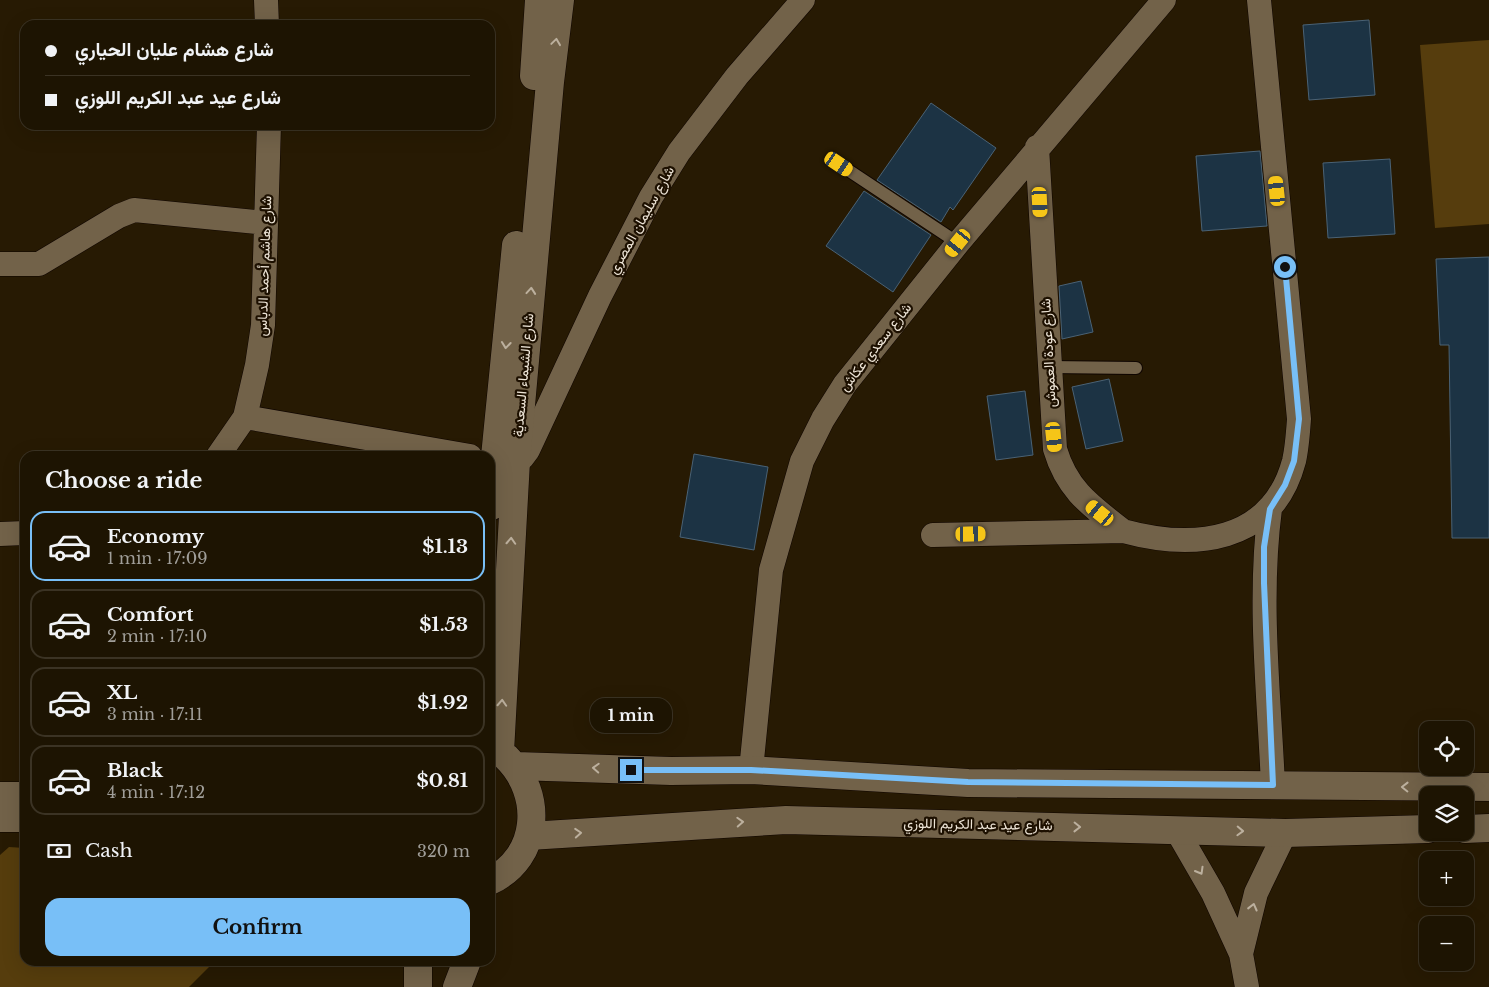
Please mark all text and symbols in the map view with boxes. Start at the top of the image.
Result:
text: شارع هشام عليان الحياري [75,38,274,61]
one-way arrow [550,38,560,46]
text: شارع عيد عبد الكريم اللوزي [75,86,281,109]
car [822,149,855,179]
street label: شارع سليمان المصري [604,163,681,279]
car [1267,175,1286,207]
car [1031,187,1048,217]
street label: شارع هاشم أحمد الدباس [253,195,277,337]
car [942,227,973,259]
route start [1274,256,1296,278]
one-way arrow [525,287,536,295]
street label: شارع عودة العموش [1036,298,1062,408]
street label: شارع سعدي عكاش [835,299,917,397]
street label: شارع الشيماء السعدية [509,312,539,438]
one-way arrow [501,341,512,349]
car [1044,421,1063,453]
text: Choose a ride [45,467,202,494]
car [1083,498,1116,528]
icon: car [47,524,92,569]
text: Economy [107,525,204,548]
car [955,526,986,542]
text: $1.13 [422,535,468,558]
one-way arrow [505,536,516,544]
text: 1 min · 17:09 [107,548,208,568]
icon: car [47,602,92,647]
text: Comfort [107,603,194,626]
text: $1.53 [419,613,468,636]
text: 2 min · 17:10 [107,626,207,646]
icon: car [47,680,92,725]
text: XL [107,681,137,704]
text: $1.92 [417,691,468,714]
callout: 1 min [590,698,672,732]
one-way arrow [497,699,508,707]
text: 3 min · 17:11 [107,704,203,724]
text: 1 min [608,705,654,725]
map controls [1419,721,1474,971]
button: locate [1419,721,1474,776]
icon: car [47,758,92,803]
text: Black [107,759,163,782]
route end [620,759,642,781]
one-way arrow [591,762,599,773]
text: $0.81 [417,769,468,792]
one-way arrow [1401,781,1409,792]
text: 4 min · 17:12 [107,782,205,802]
button: layers [1419,786,1474,841]
street label: شارع عيد عبد الكريم اللوزي [903,814,1053,837]
one-way arrow [736,817,744,827]
one-way arrow [1074,822,1082,832]
one-way arrow [1236,826,1244,837]
one-way arrow [574,827,582,838]
icon: cash [45,837,73,865]
text: Cash [85,839,132,862]
text: 320 m [417,841,470,861]
button: + [1419,851,1474,906]
one-way arrow [1194,866,1204,875]
button: Confirm [45,898,470,956]
one-way arrow [1247,903,1257,911]
button: − [1419,916,1474,971]

